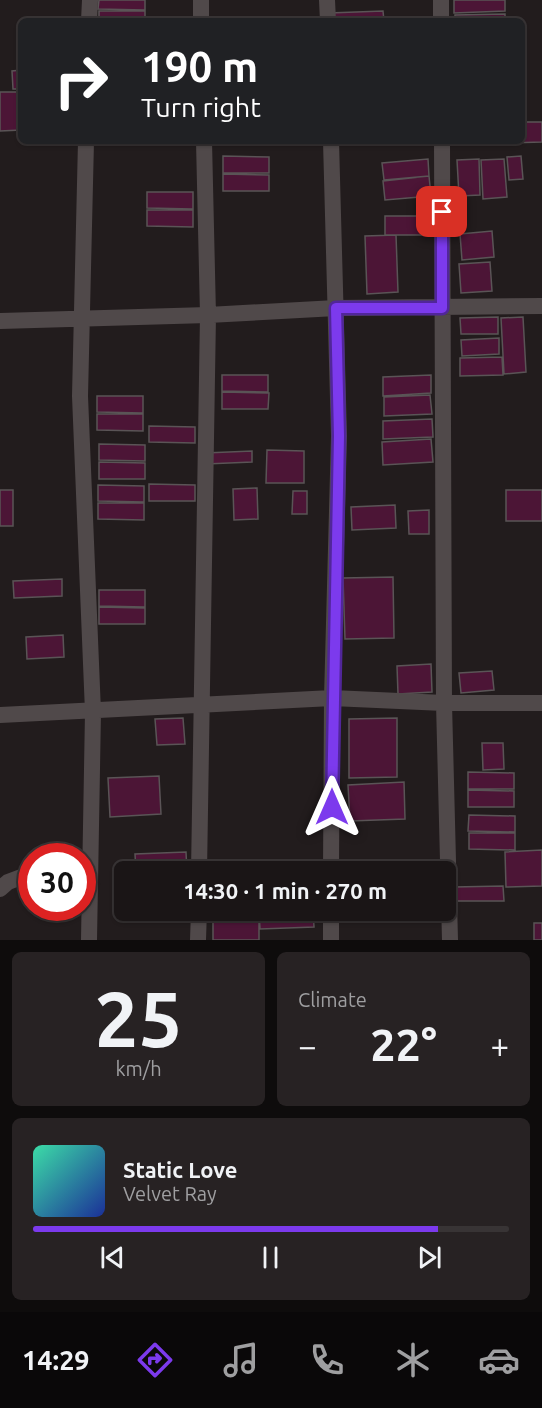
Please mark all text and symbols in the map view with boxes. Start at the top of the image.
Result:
icon: right [42,42,120,120]
text: 190 m [141,43,258,90]
text: Turn right [141,92,261,122]
pin [416,186,467,237]
icon: arrive [425,195,458,228]
position arrow [300,775,364,839]
speed limit sign: 30 [18,843,96,921]
text: 14:30 · 1 min · 270 m [183,878,387,903]
text: 25 [95,974,182,1062]
text: Climate [298,988,367,1011]
text: 22° [370,1019,437,1070]
text: − [298,1027,317,1064]
text: + [490,1027,509,1064]
text: km/h [115,1057,162,1080]
text: Static Love [123,1157,238,1182]
text: Velvet Ray [123,1182,217,1205]
icon: previous [96,1241,129,1274]
icon: pause [254,1241,287,1274]
icon: next [413,1241,446,1274]
icon: directions [134,1339,176,1381]
icon: music [220,1339,262,1381]
icon: phone [306,1339,348,1381]
icon: climate [392,1339,434,1381]
icon: car [478,1339,520,1381]
text: 14:29 [22,1345,90,1375]

